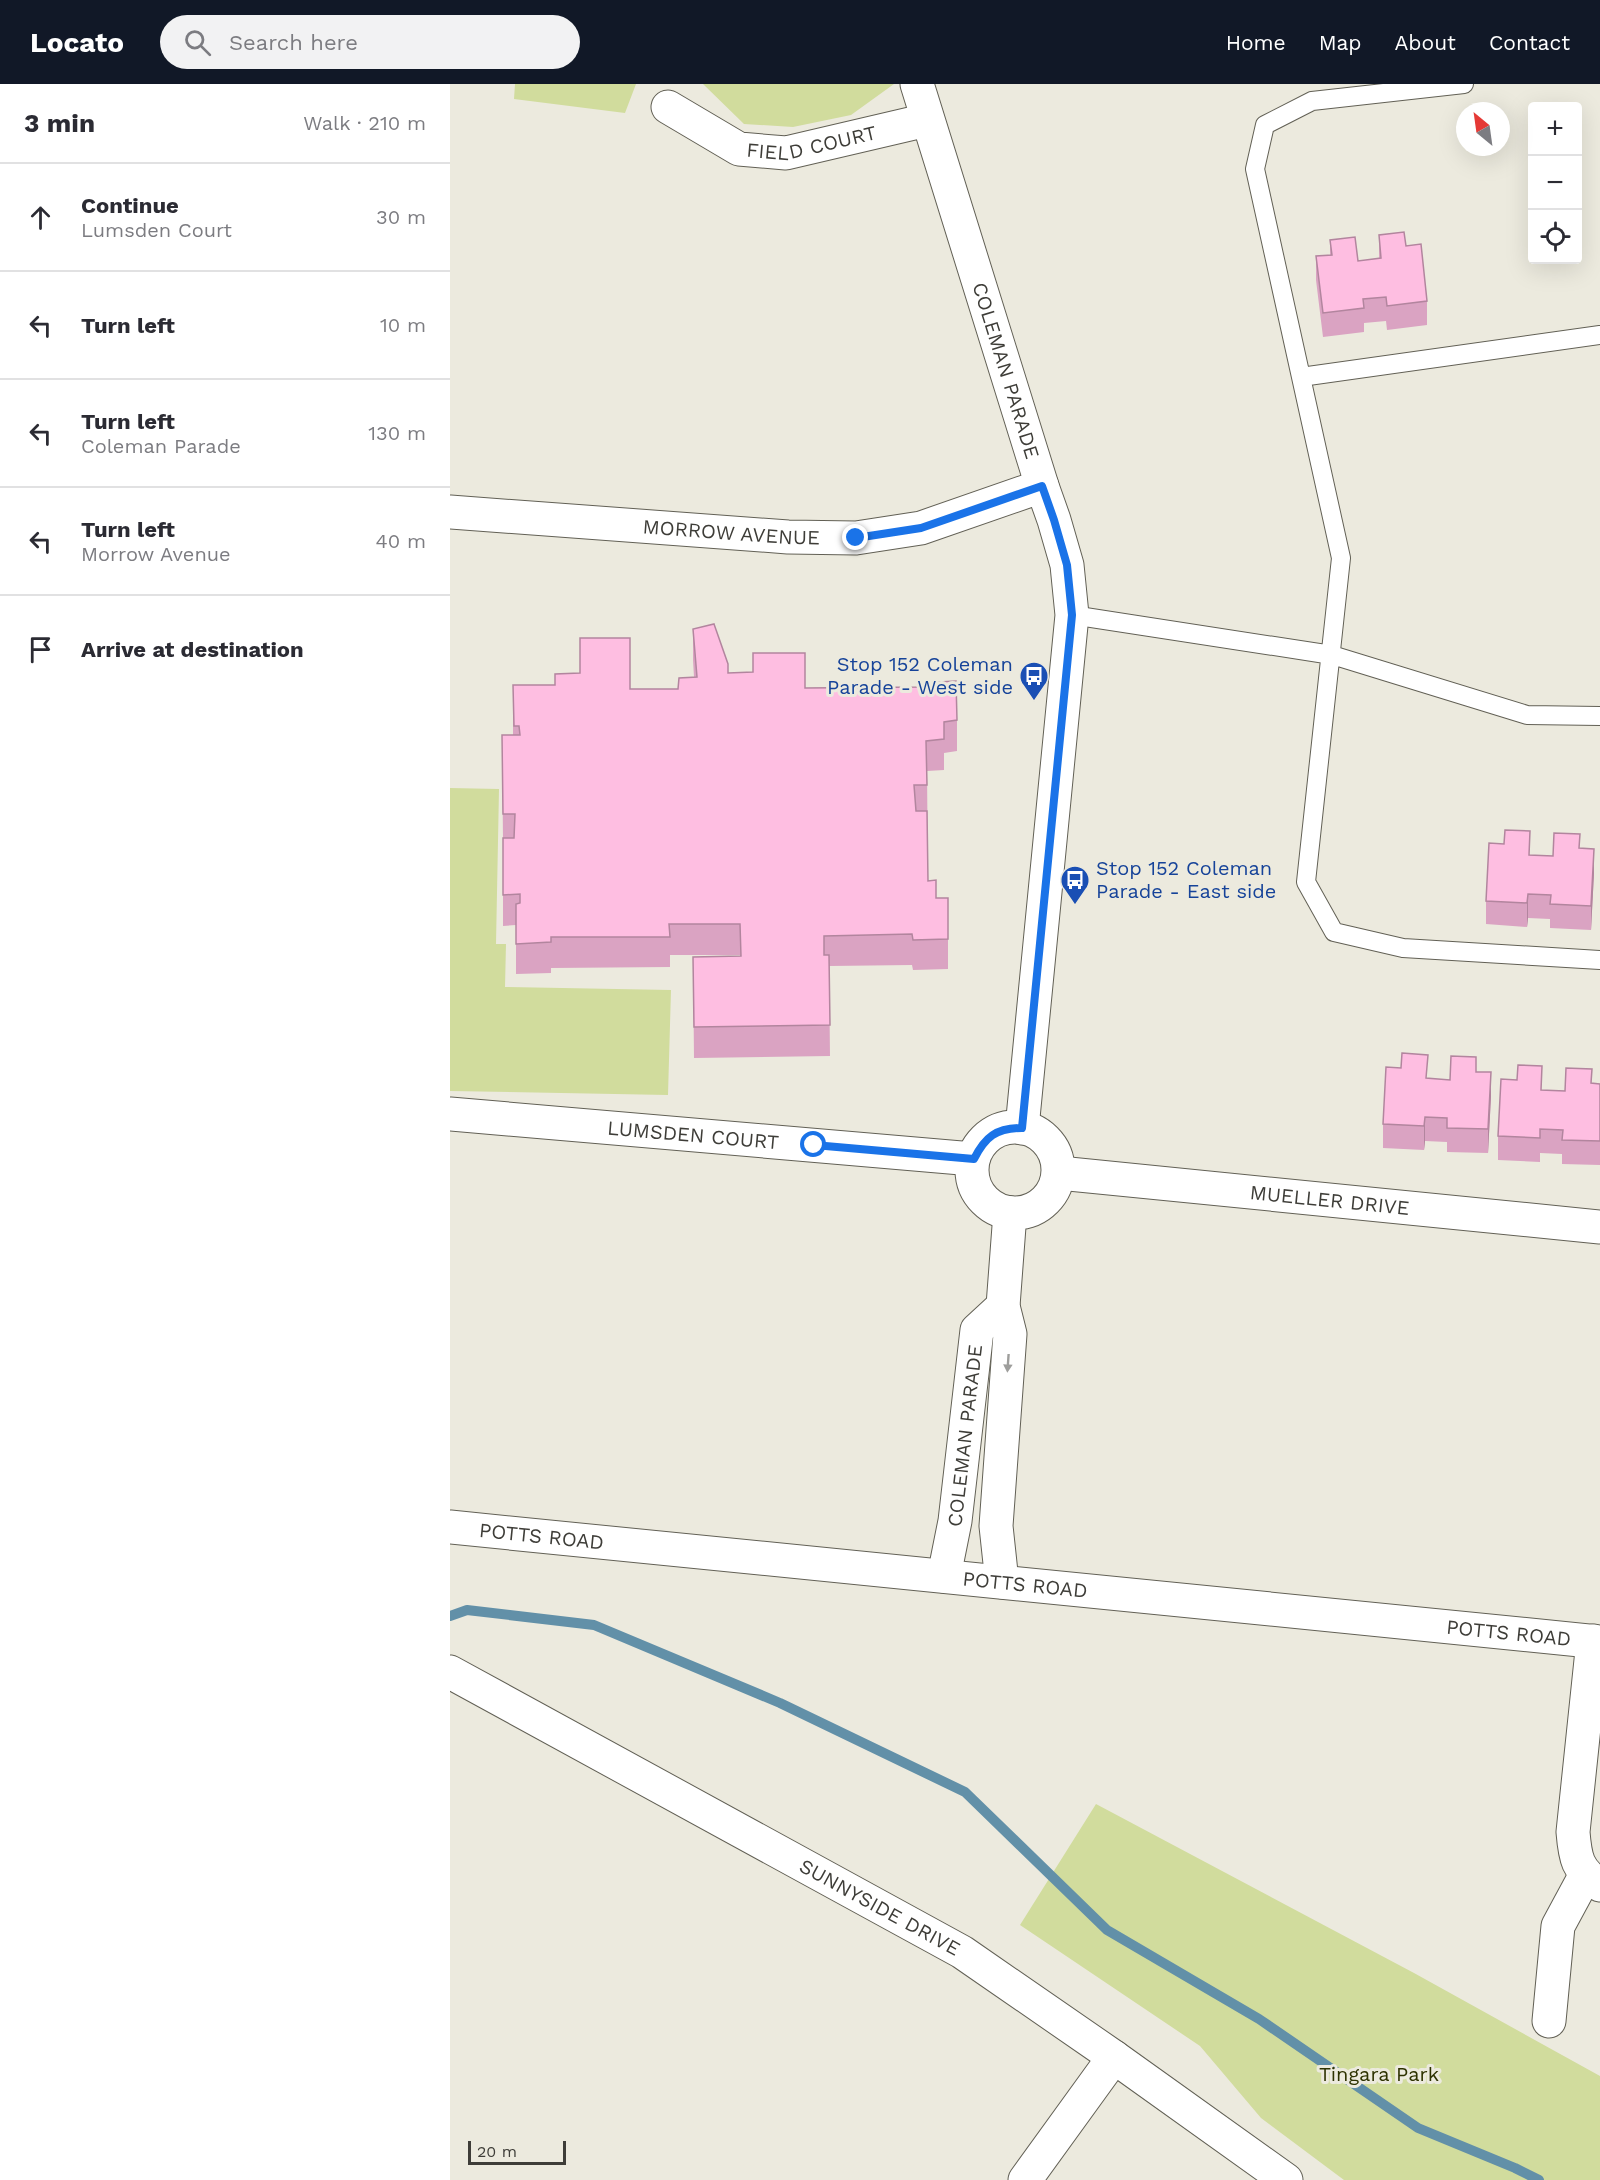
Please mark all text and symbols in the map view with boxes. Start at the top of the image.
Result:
search box [160,15,580,69]
text: Locato [30,26,124,59]
icon: search [181,26,214,59]
text: Search here [229,30,358,55]
text: Home [1226,30,1286,55]
text: Map [1319,30,1362,55]
text: About [1395,30,1456,55]
text: Contact [1489,30,1570,55]
north arrow [1456,102,1510,156]
map controls [1528,102,1582,264]
button: + [1528,102,1582,156]
text: 3 min [24,108,95,138]
text: Walk · 210 m [303,111,426,135]
street label: FIELD COURT [745,120,879,165]
button: − [1528,156,1582,210]
text: Continue [81,193,179,218]
icon: ahead [24,201,57,234]
text: 30 m [376,205,426,229]
button: locate [1528,210,1582,264]
text: Lumsden Court [81,218,232,242]
street label: COLEMAN PARADE [967,279,1045,462]
icon: left [24,309,57,342]
text: Turn left [81,313,175,338]
text: 10 m [380,313,426,337]
text: Turn left [81,409,175,434]
icon: left [24,417,57,450]
text: 130 m [368,421,426,445]
text: Coleman Parade [81,434,241,458]
street label: MORROW AVENUE [642,514,820,549]
text: Turn left [81,517,175,542]
route end [842,524,868,550]
icon: left [24,525,57,558]
text: 40 m [375,529,426,553]
text: Morrow Avenue [81,542,231,566]
icon: arrive [24,633,57,666]
text: Arrive at destination [81,637,304,662]
place label: Stop 152 Coleman Parade - West side [827,652,1013,699]
bus stop icon: Stop 152 Coleman Parade - West side [1018,660,1050,702]
place label: Stop 152 Coleman Parade - East side [1096,856,1276,903]
bus stop icon: Stop 152 Coleman Parade - East side [1059,864,1091,906]
street label: LUMSDEN COURT [606,1116,780,1154]
route start [800,1131,826,1157]
street label: MUELLER DRIVE [1249,1180,1411,1220]
street label: COLEMAN PARADE [942,1343,987,1528]
one-way arrow [1004,1354,1013,1373]
street label: POTTS ROAD [478,1518,605,1554]
street label: POTTS ROAD [962,1566,1089,1603]
street label: POTTS ROAD [1445,1615,1572,1651]
street label: SUNNYSIDE DRIVE [795,1853,964,1961]
park label: Tingara Park [1319,2062,1439,2086]
scale bar [468,2138,566,2166]
text: 20 m [477,2142,517,2161]

